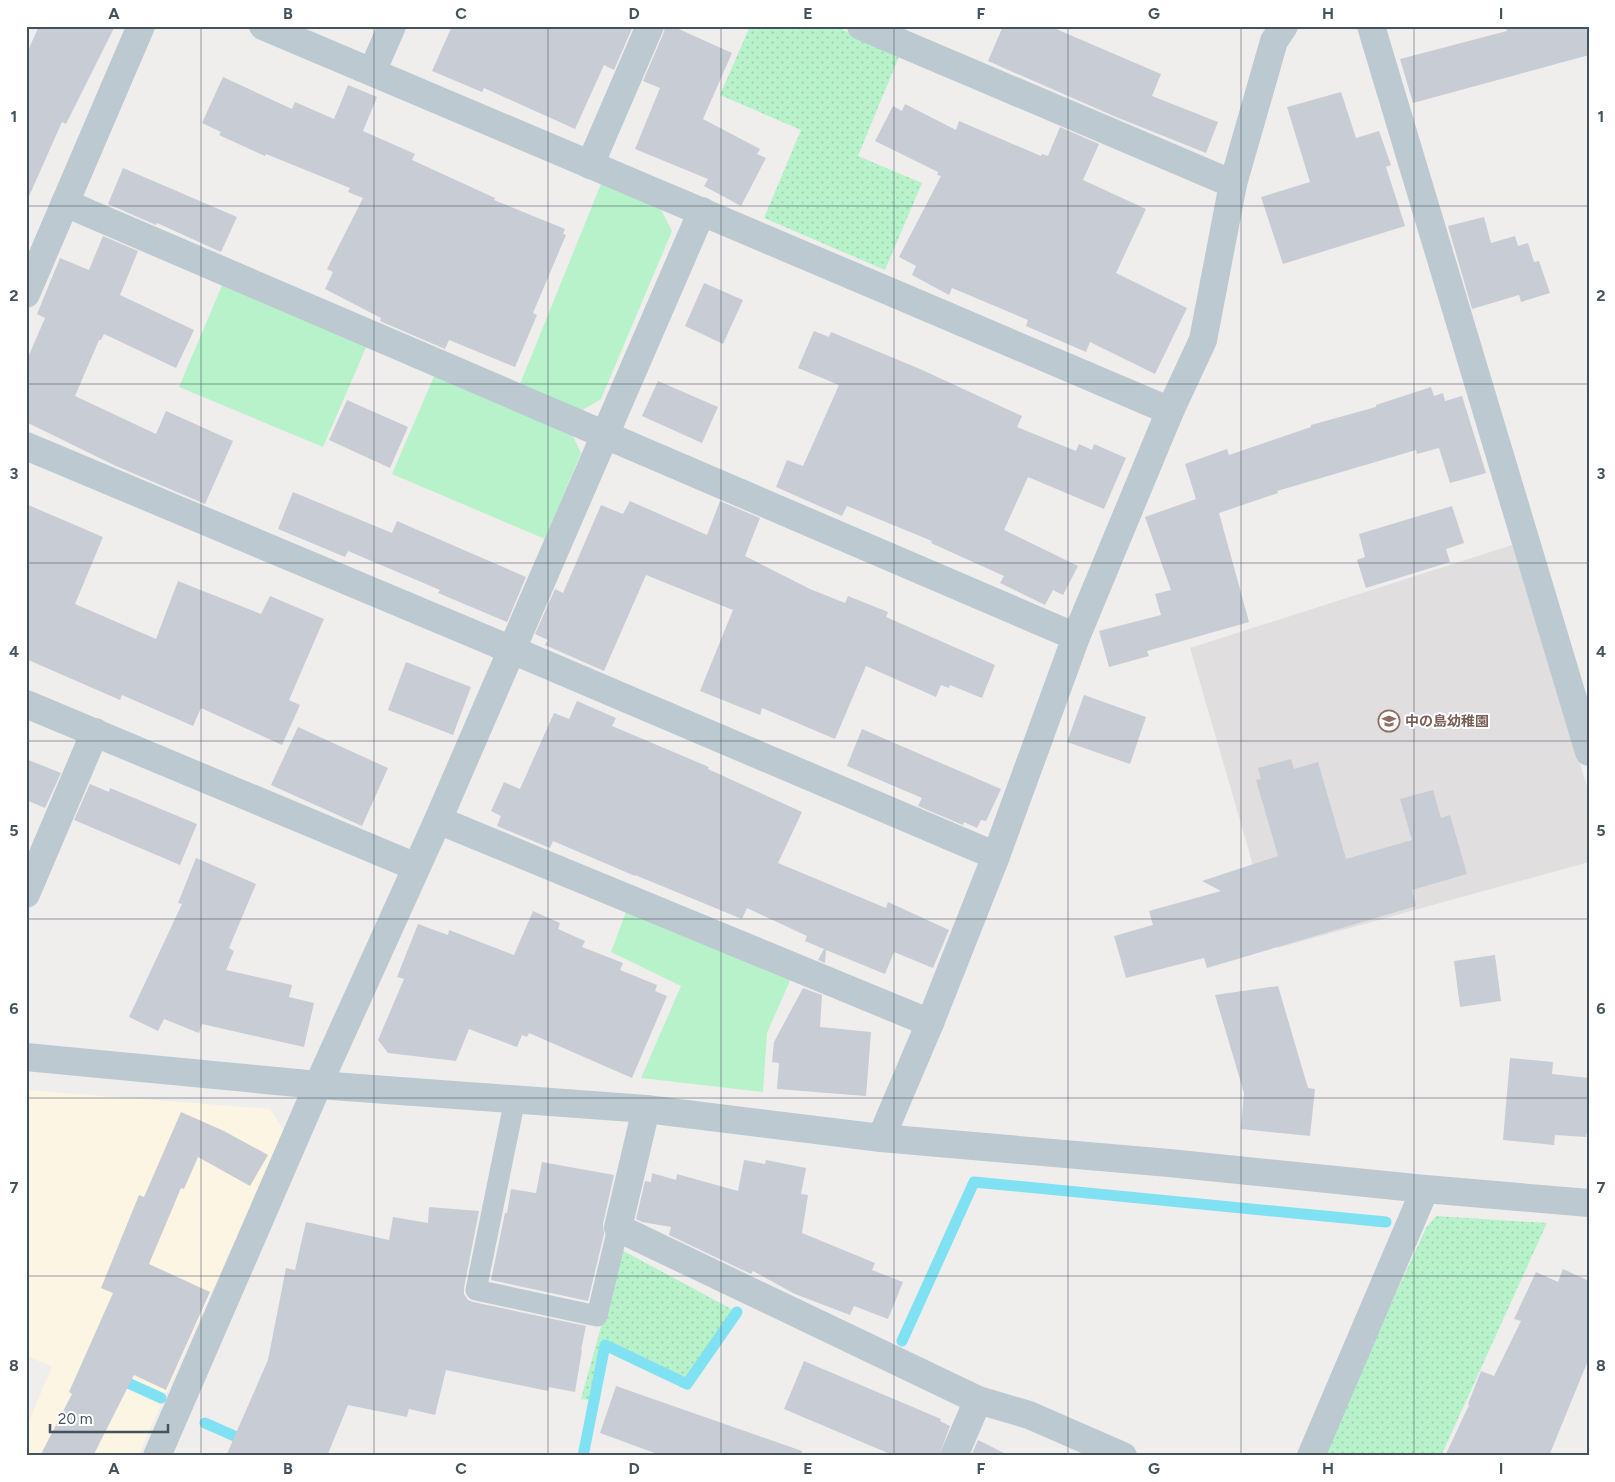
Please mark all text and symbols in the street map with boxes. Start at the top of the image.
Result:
text: A [108,4,120,23]
text: B [283,4,293,23]
text: C [455,4,467,23]
text: D [628,4,640,23]
text: E [803,4,813,23]
text: F [977,4,986,23]
text: G [1148,4,1160,23]
text: H [1322,4,1334,23]
text: I [1499,4,1503,23]
text: 1 [11,107,17,126]
text: 1 [1598,107,1604,126]
text: 2 [9,286,19,305]
text: 2 [1596,286,1606,305]
text: 3 [10,464,19,483]
text: 3 [1597,464,1606,483]
text: 4 [9,642,19,661]
text: 4 [1596,642,1606,661]
school or university icon: 中の島幼稚園 [1377,709,1401,733]
place label: 中の島幼稚園 [1405,713,1489,730]
text: 5 [9,821,19,840]
text: 5 [1596,821,1606,840]
text: 6 [9,999,19,1018]
text: 6 [1596,999,1606,1018]
text: 7 [10,1178,19,1197]
text: 7 [1597,1178,1606,1197]
text: 8 [9,1356,19,1375]
text: 8 [1596,1356,1606,1375]
scale bar [50,1402,168,1434]
text: 20 m [58,1410,92,1428]
text: A [108,1459,120,1478]
text: B [283,1459,293,1478]
text: C [455,1459,467,1478]
text: D [628,1459,640,1478]
text: E [803,1459,813,1478]
text: F [977,1459,986,1478]
text: G [1148,1459,1160,1478]
text: H [1322,1459,1334,1478]
text: I [1499,1459,1503,1478]

